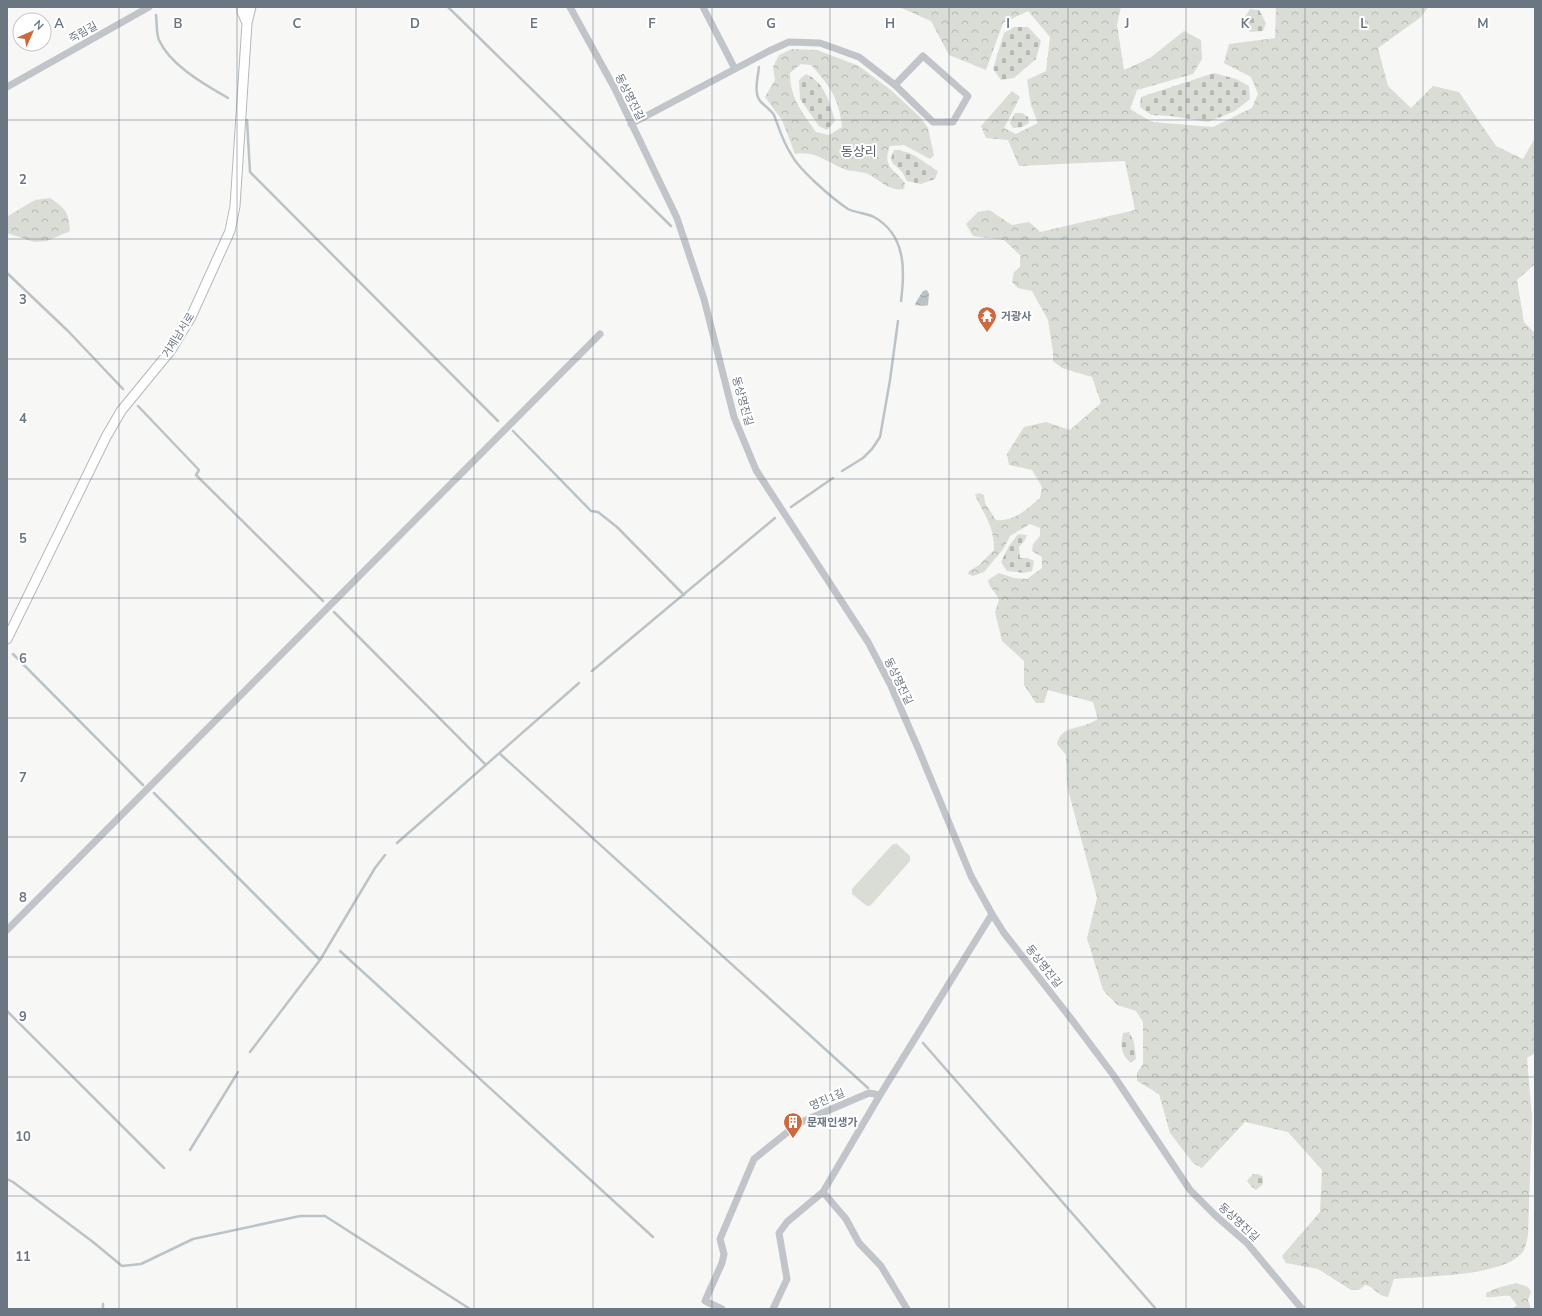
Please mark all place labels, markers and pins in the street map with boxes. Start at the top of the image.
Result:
temple icon: 거광사 [976,305,998,333]
place label: 거광사 [1001,309,1031,324]
building icon: 문재인생가 [782,1111,804,1139]
place label: 문재인생가 [807,1115,858,1130]

